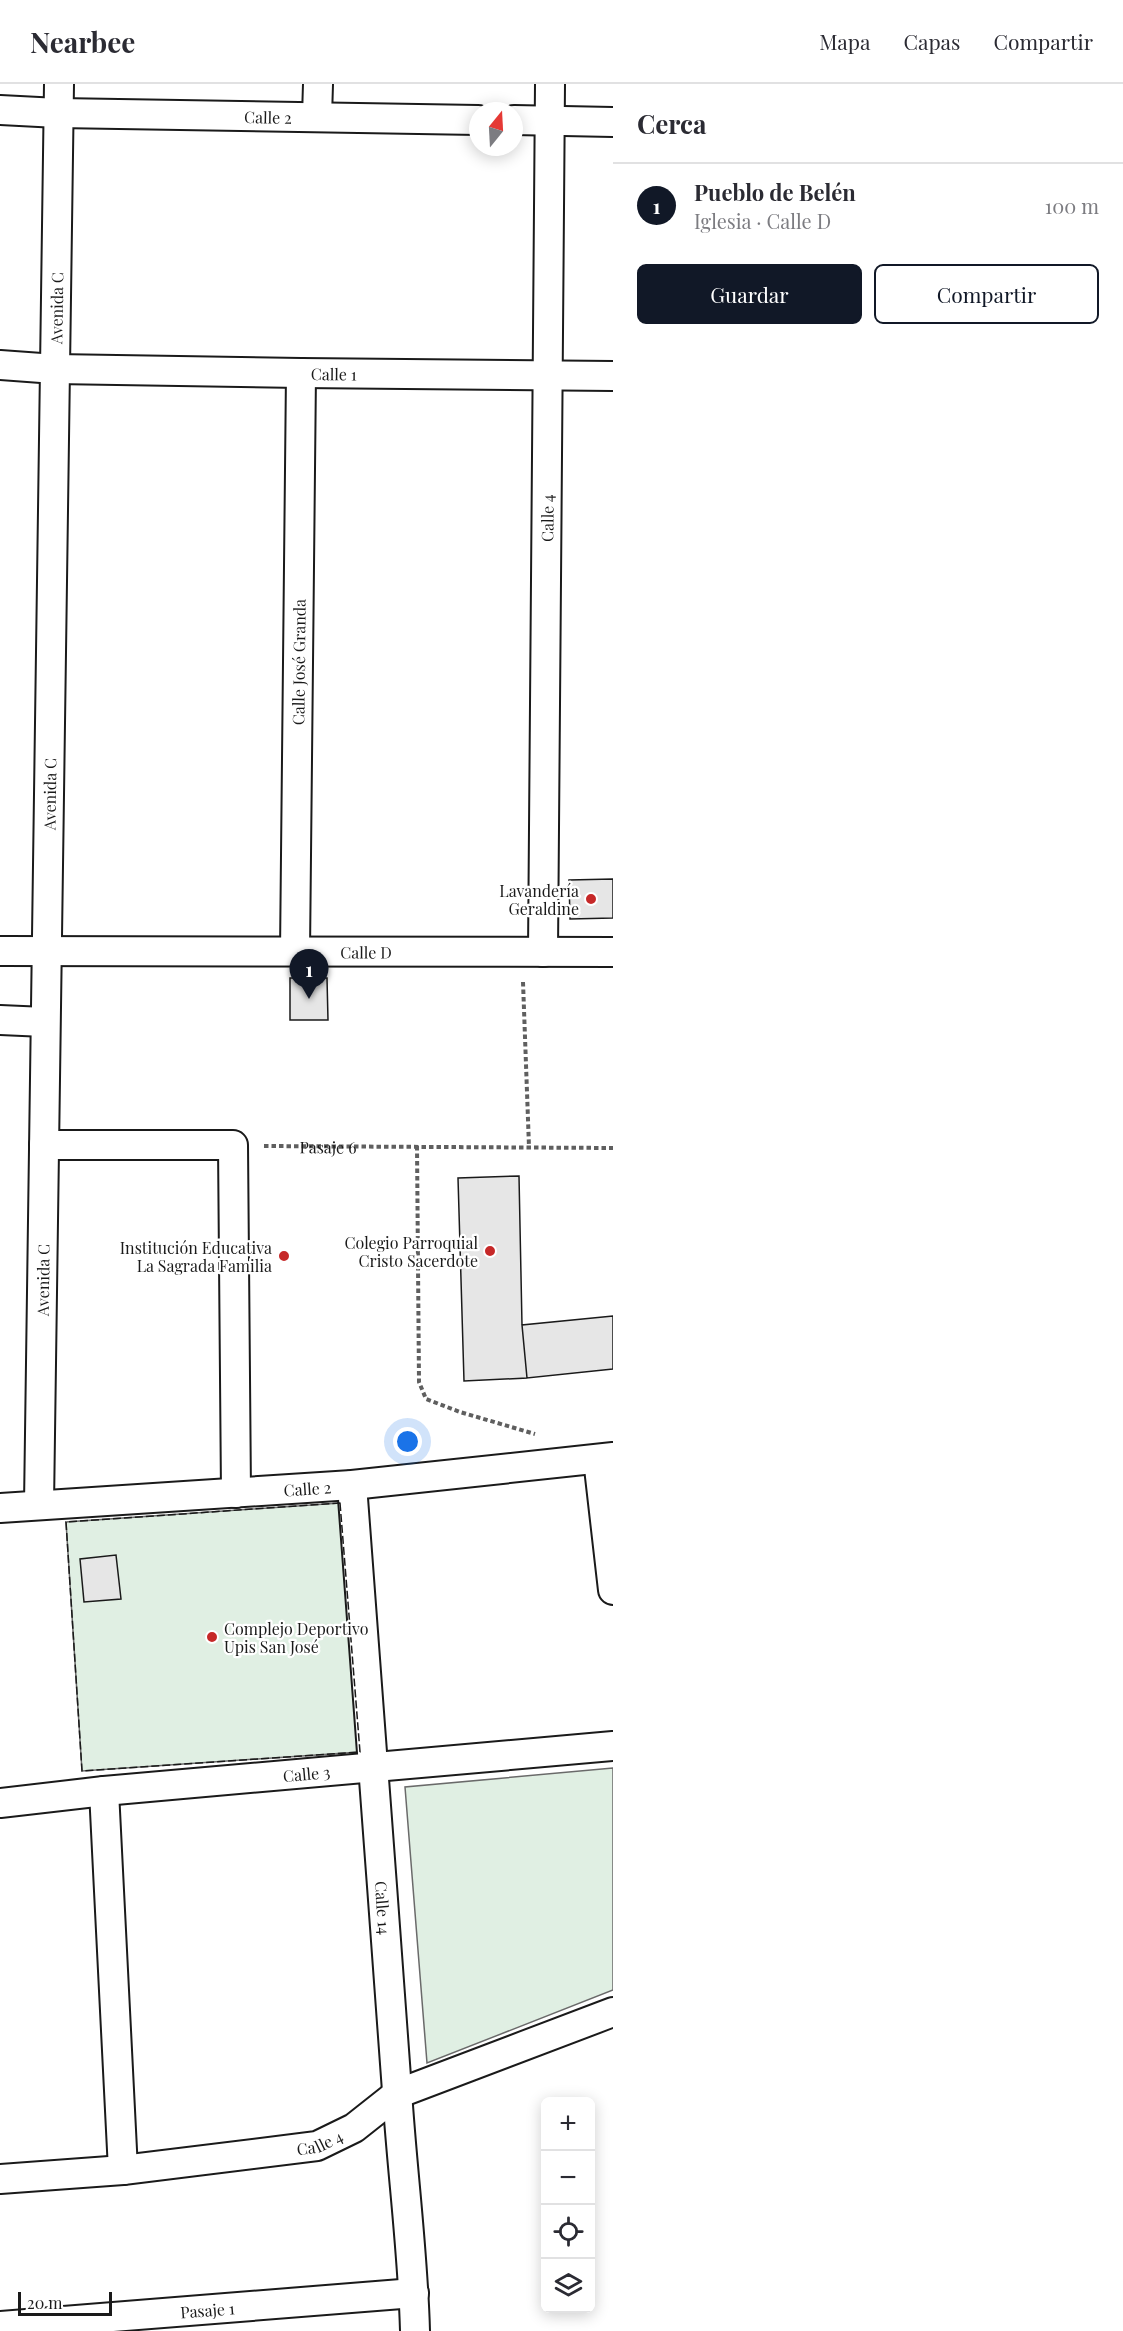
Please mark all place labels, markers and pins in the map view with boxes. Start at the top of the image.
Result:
place label: Lavandería Geraldine [499,880,579,919]
marker: Lavandería Geraldine [584,892,598,906]
pin: 1 [290,950,328,999]
place label: Colegio Parroquial Cristo Sacerdote [345,1232,478,1271]
place label: Institución Educativa La Sagrada Familia [120,1237,272,1276]
marker: Colegio Parroquial Cristo Sacerdote [483,1244,497,1258]
marker: Institución Educativa La Sagrada Familia [277,1249,291,1263]
place label: Complejo Deportivo Upis San José [224,1618,369,1657]
marker: Complejo Deportivo Upis San José [205,1630,219,1644]

